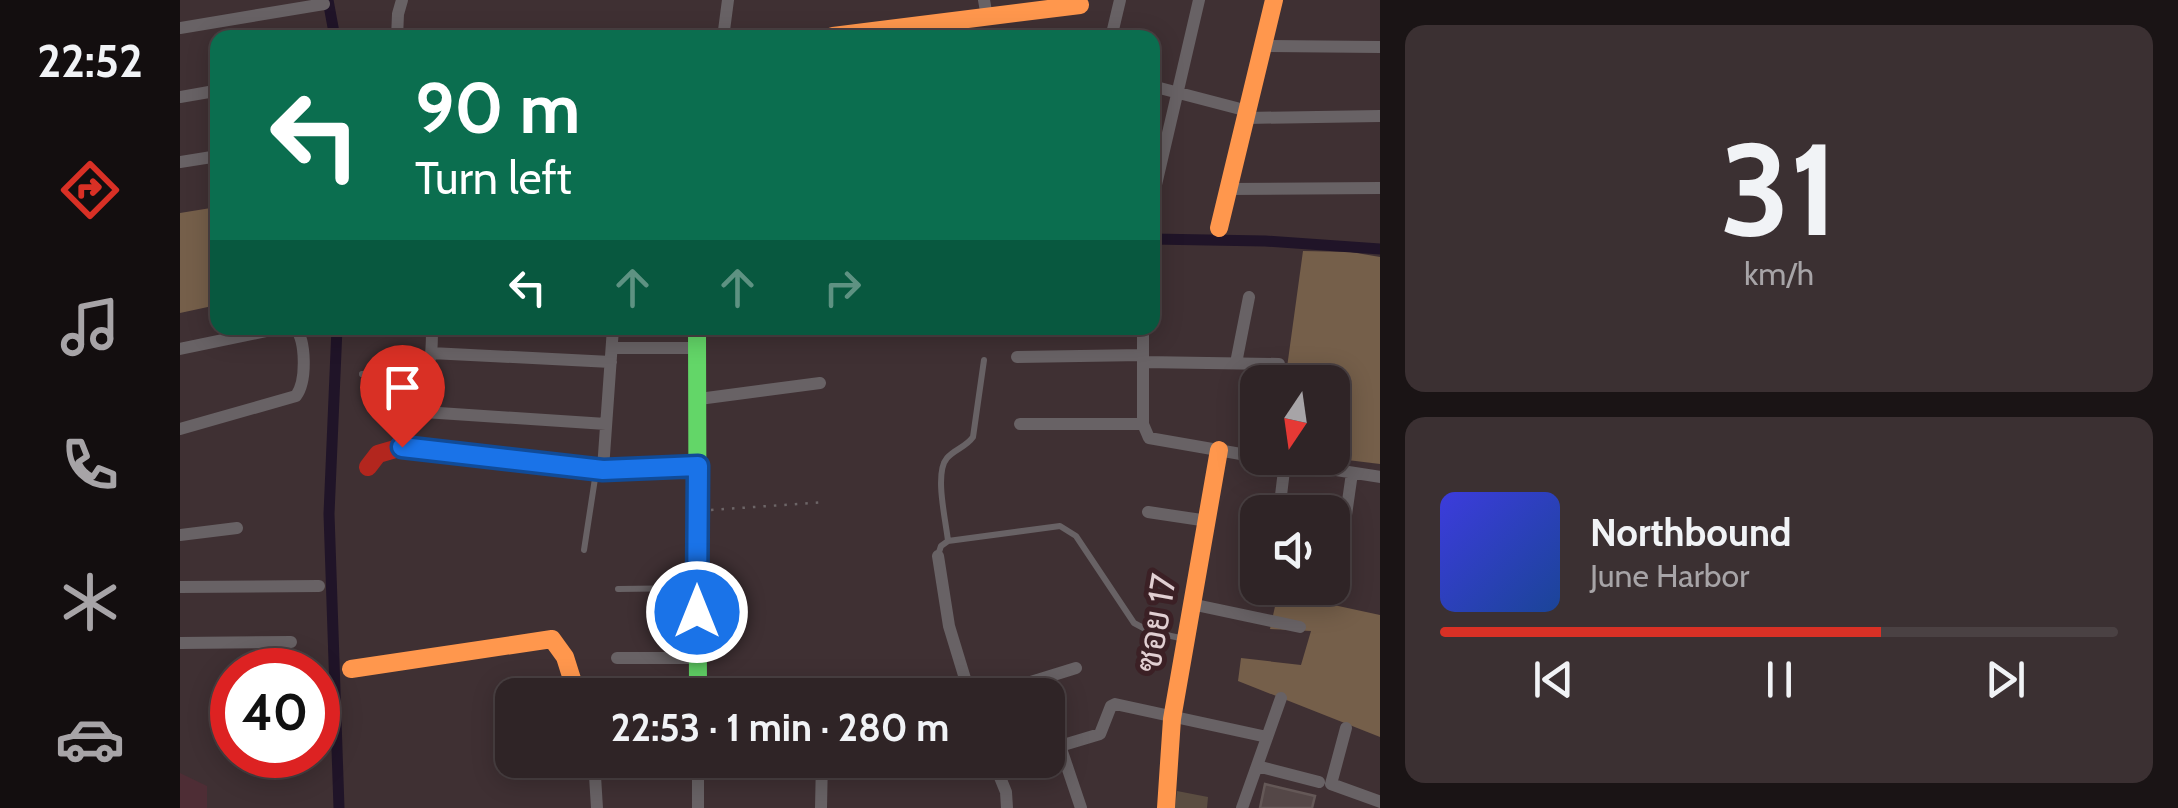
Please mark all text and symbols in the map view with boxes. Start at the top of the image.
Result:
text: 22:52 [37,34,143,88]
text: 90 m [415,65,580,151]
icon: left [250,70,380,200]
text: 31 [1720,110,1838,268]
text: Turn left [415,151,572,205]
icon: directions [55,155,125,225]
text: km/h [1744,254,1814,293]
icon: left [500,260,555,315]
icon: ahead [605,260,660,315]
icon: ahead [710,260,765,315]
icon: right [815,260,870,315]
icon: music [55,292,125,362]
pin [360,345,445,448]
icon: arrive [375,360,430,415]
north arrow [1240,365,1350,475]
map controls [1240,365,1350,605]
icon: phone [55,430,125,500]
button: sound [1240,495,1350,605]
text: Northbound [1590,509,1792,556]
text: June Harbor [1590,556,1749,595]
position arrow [645,560,749,664]
icon: climate [55,567,125,637]
street label: ซอย 17 [1126,570,1185,675]
speed limit sign: 40 [210,648,340,778]
icon: previous [1526,652,1581,707]
icon: pause [1752,652,1807,707]
icon: next [1978,652,2033,707]
icon: car [55,704,125,774]
text: 22:53 · 1 min · 280 m [611,704,949,751]

